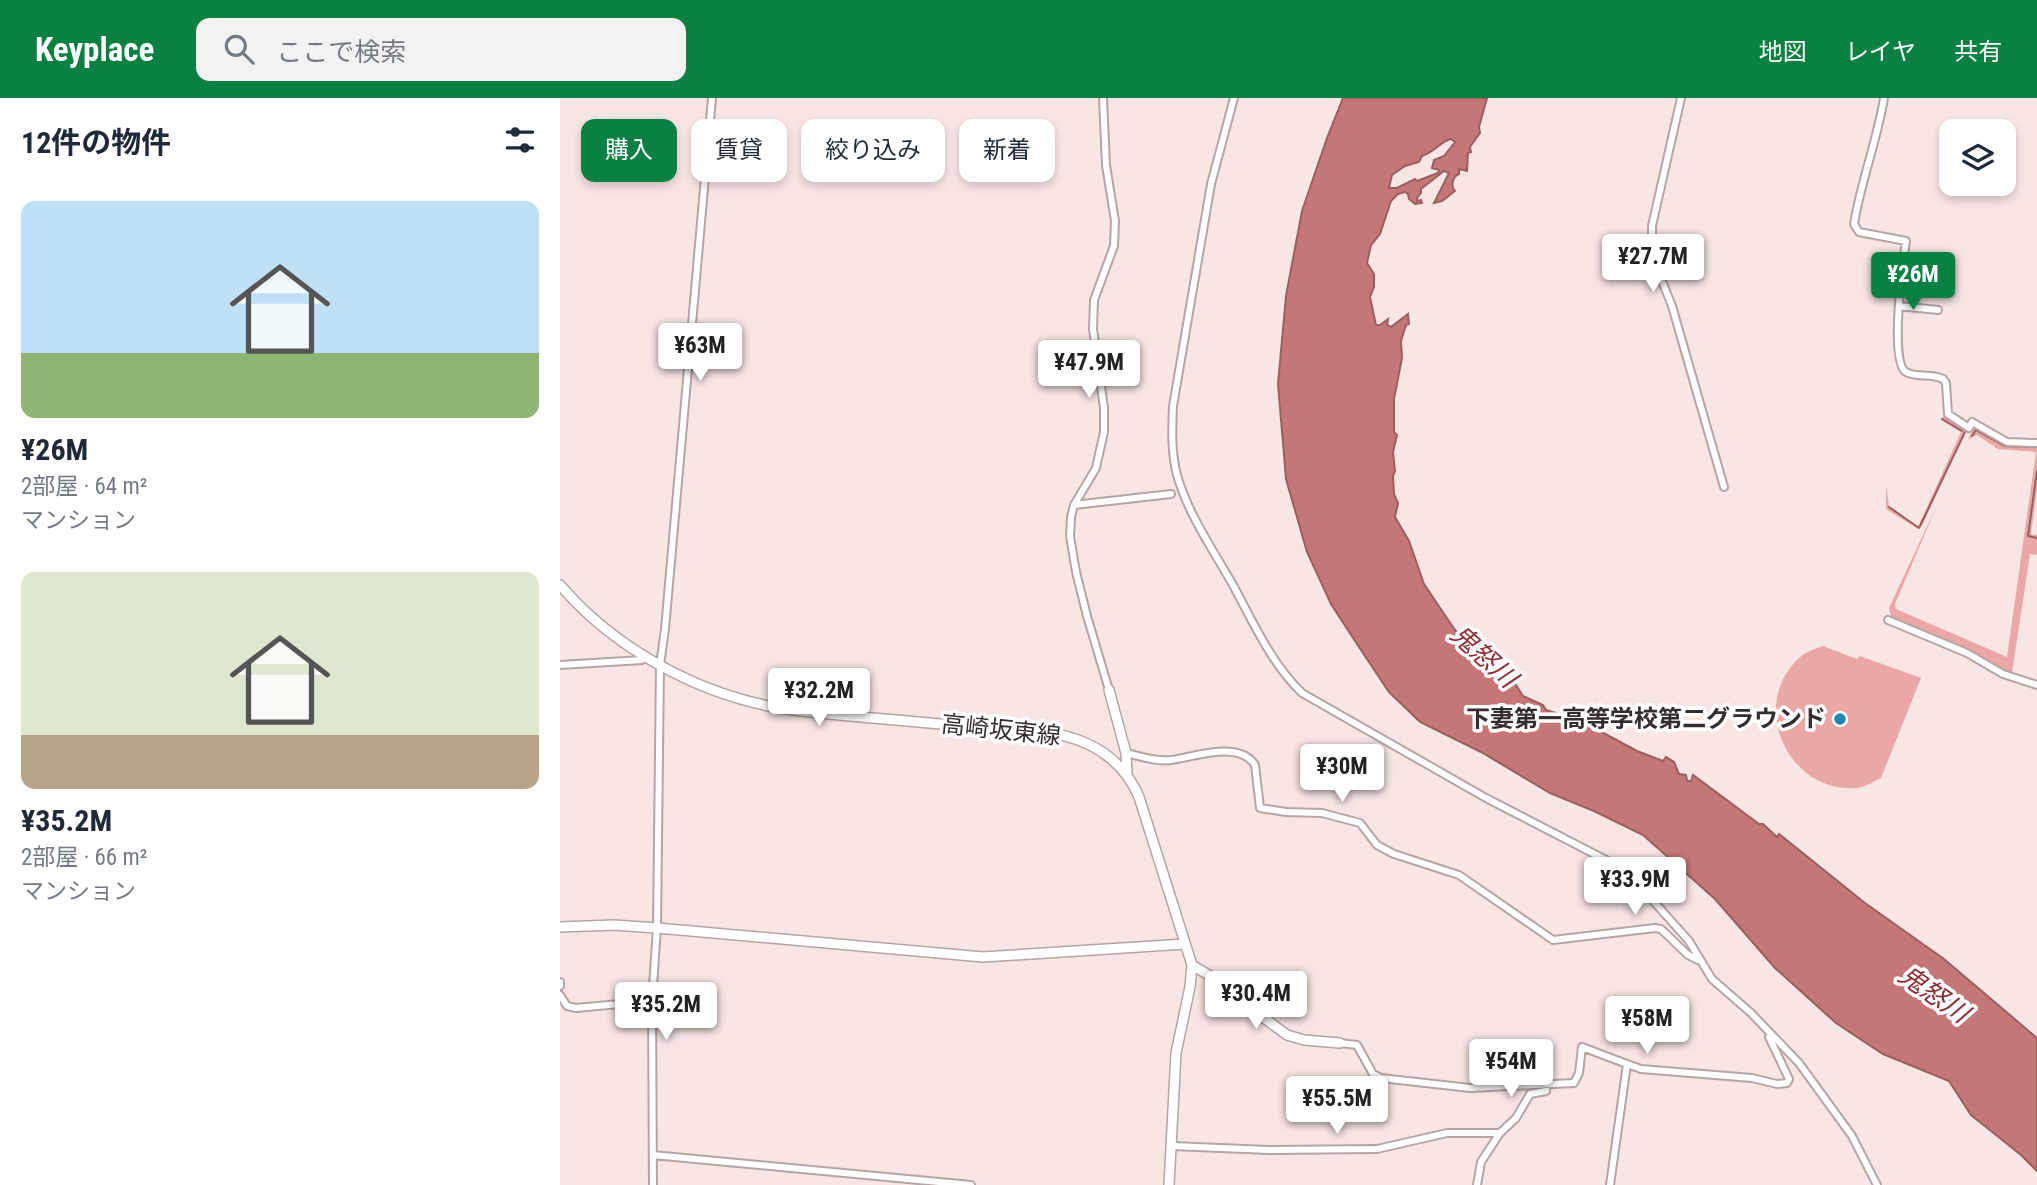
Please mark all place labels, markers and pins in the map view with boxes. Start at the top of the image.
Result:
pin: ¥27.7M [1596,234,1710,294]
pin: ¥26M [1872,252,1954,312]
pin: ¥63M [659,324,741,383]
pin: ¥47.9M [1032,341,1146,400]
pin: ¥32.2M [762,668,876,728]
place label: 下妻第一高等学校第二グラウンド [1466,705,1826,733]
marker: 下妻第一高等学校第二グラウンド [1832,711,1848,727]
pin: ¥30M [1301,744,1383,804]
pin: ¥33.9M [1578,858,1692,917]
pin: ¥30.4M [1199,972,1313,1031]
pin: ¥35.2M [609,982,723,1042]
pin: ¥58M [1606,996,1688,1056]
pin: ¥54M [1470,1040,1552,1099]
pin: ¥55.5M [1280,1076,1394,1136]

